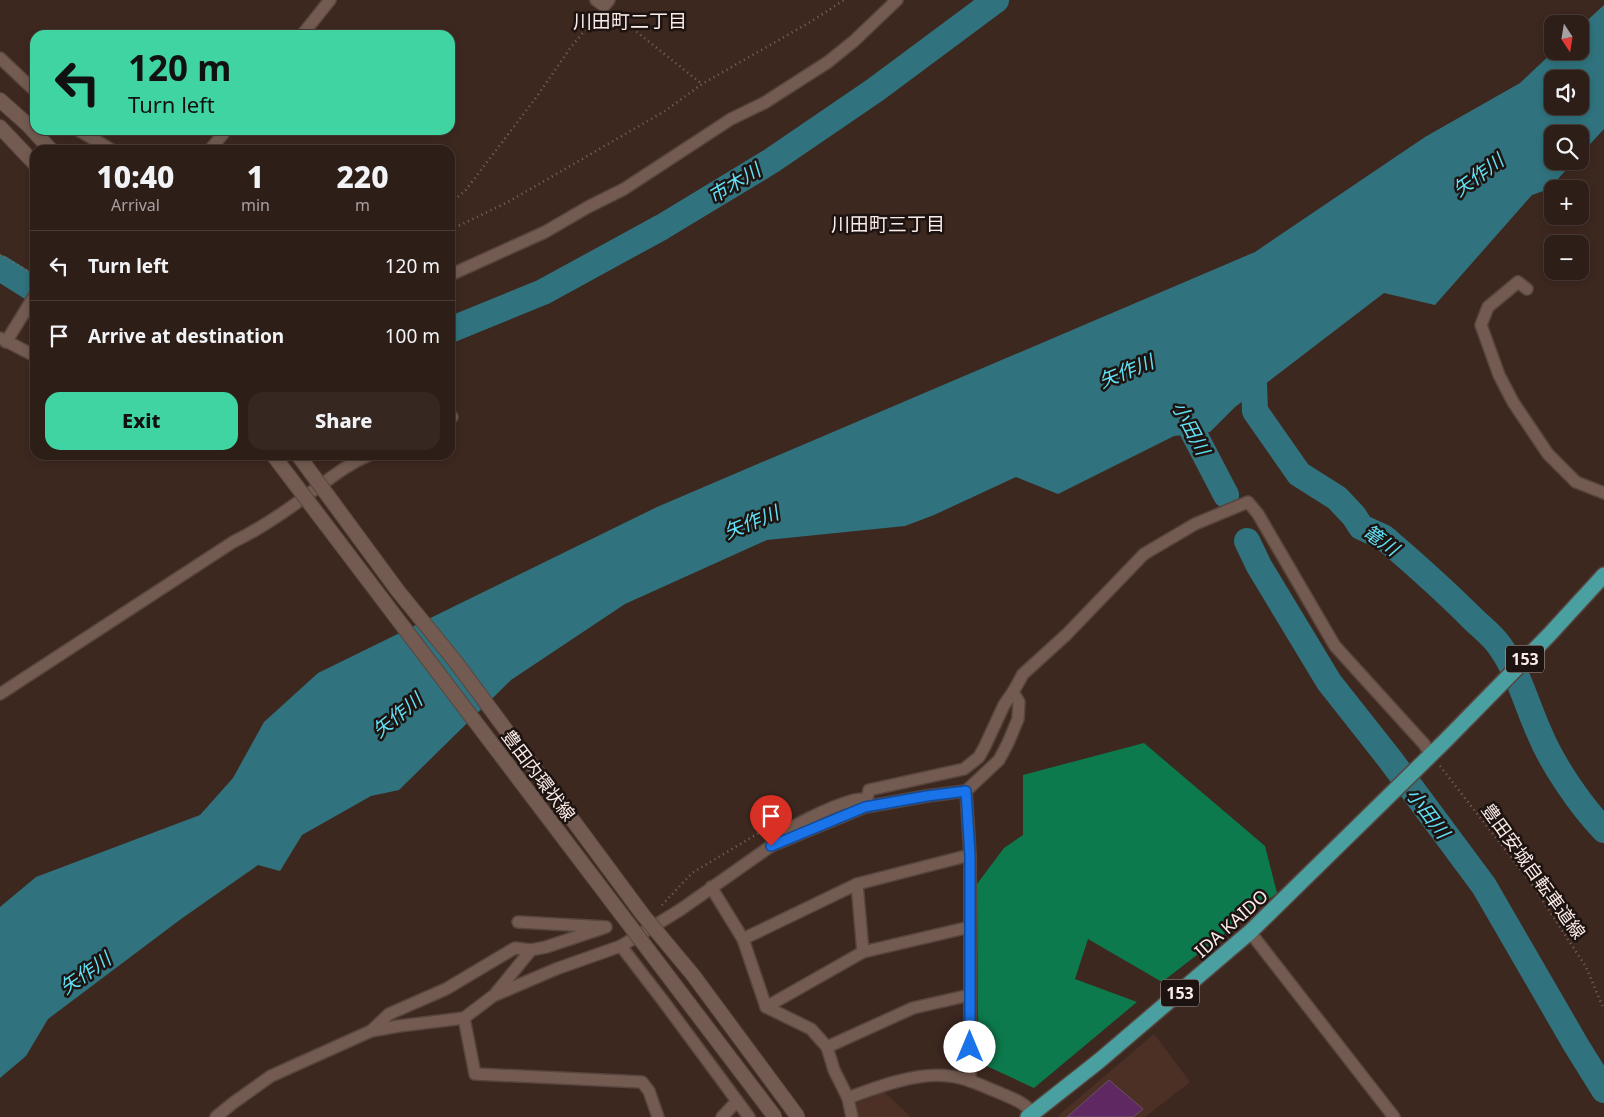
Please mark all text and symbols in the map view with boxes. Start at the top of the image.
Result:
district label: 川田町二丁目 [573,8,687,34]
north arrow [1544,15,1589,60]
map controls [1544,15,1589,280]
text: 120 m [128,44,231,91]
icon: left [45,50,110,115]
button: sound [1544,70,1589,115]
text: Turn left [128,89,215,119]
button: search [1544,125,1589,170]
water label: 矢作川 [1447,147,1510,202]
text: 10:40 [97,156,174,197]
text: 1 [247,156,264,197]
text: 220 [336,156,388,197]
water label: 市木川 [703,156,767,209]
button: + [1544,180,1589,225]
text: Arrival [111,194,160,216]
text: min [241,194,270,216]
text: m [355,194,370,216]
district label: 川田町三丁目 [831,211,945,237]
button: − [1544,235,1589,280]
icon: left [45,252,73,280]
text: Turn left [88,253,169,279]
text: 120 m [385,253,440,279]
icon: arrive [45,322,73,350]
text: Arrive at destination [88,323,284,349]
text: 100 m [385,323,440,349]
water label: 矢作川 [1095,348,1159,394]
button: Exit [45,392,238,450]
button: Share [248,392,440,450]
water label: 小田川 [1166,397,1217,461]
water label: 矢作川 [720,499,784,545]
water label: 篭川 [1358,518,1406,563]
road number: 153 [1506,646,1544,672]
water label: 矢作川 [367,686,429,743]
street label: 豊田内環状線 [497,725,581,825]
water label: 小田川 [1400,782,1457,845]
pin [750,795,792,846]
street label: 豊田安城自転車道線 [1477,798,1591,944]
icon: arrive [757,802,785,830]
street label: IDA KAIDO [1189,884,1273,962]
water label: 矢作川 [54,945,117,1000]
road number: 153 [1161,980,1199,1006]
position arrow [943,1020,995,1072]

